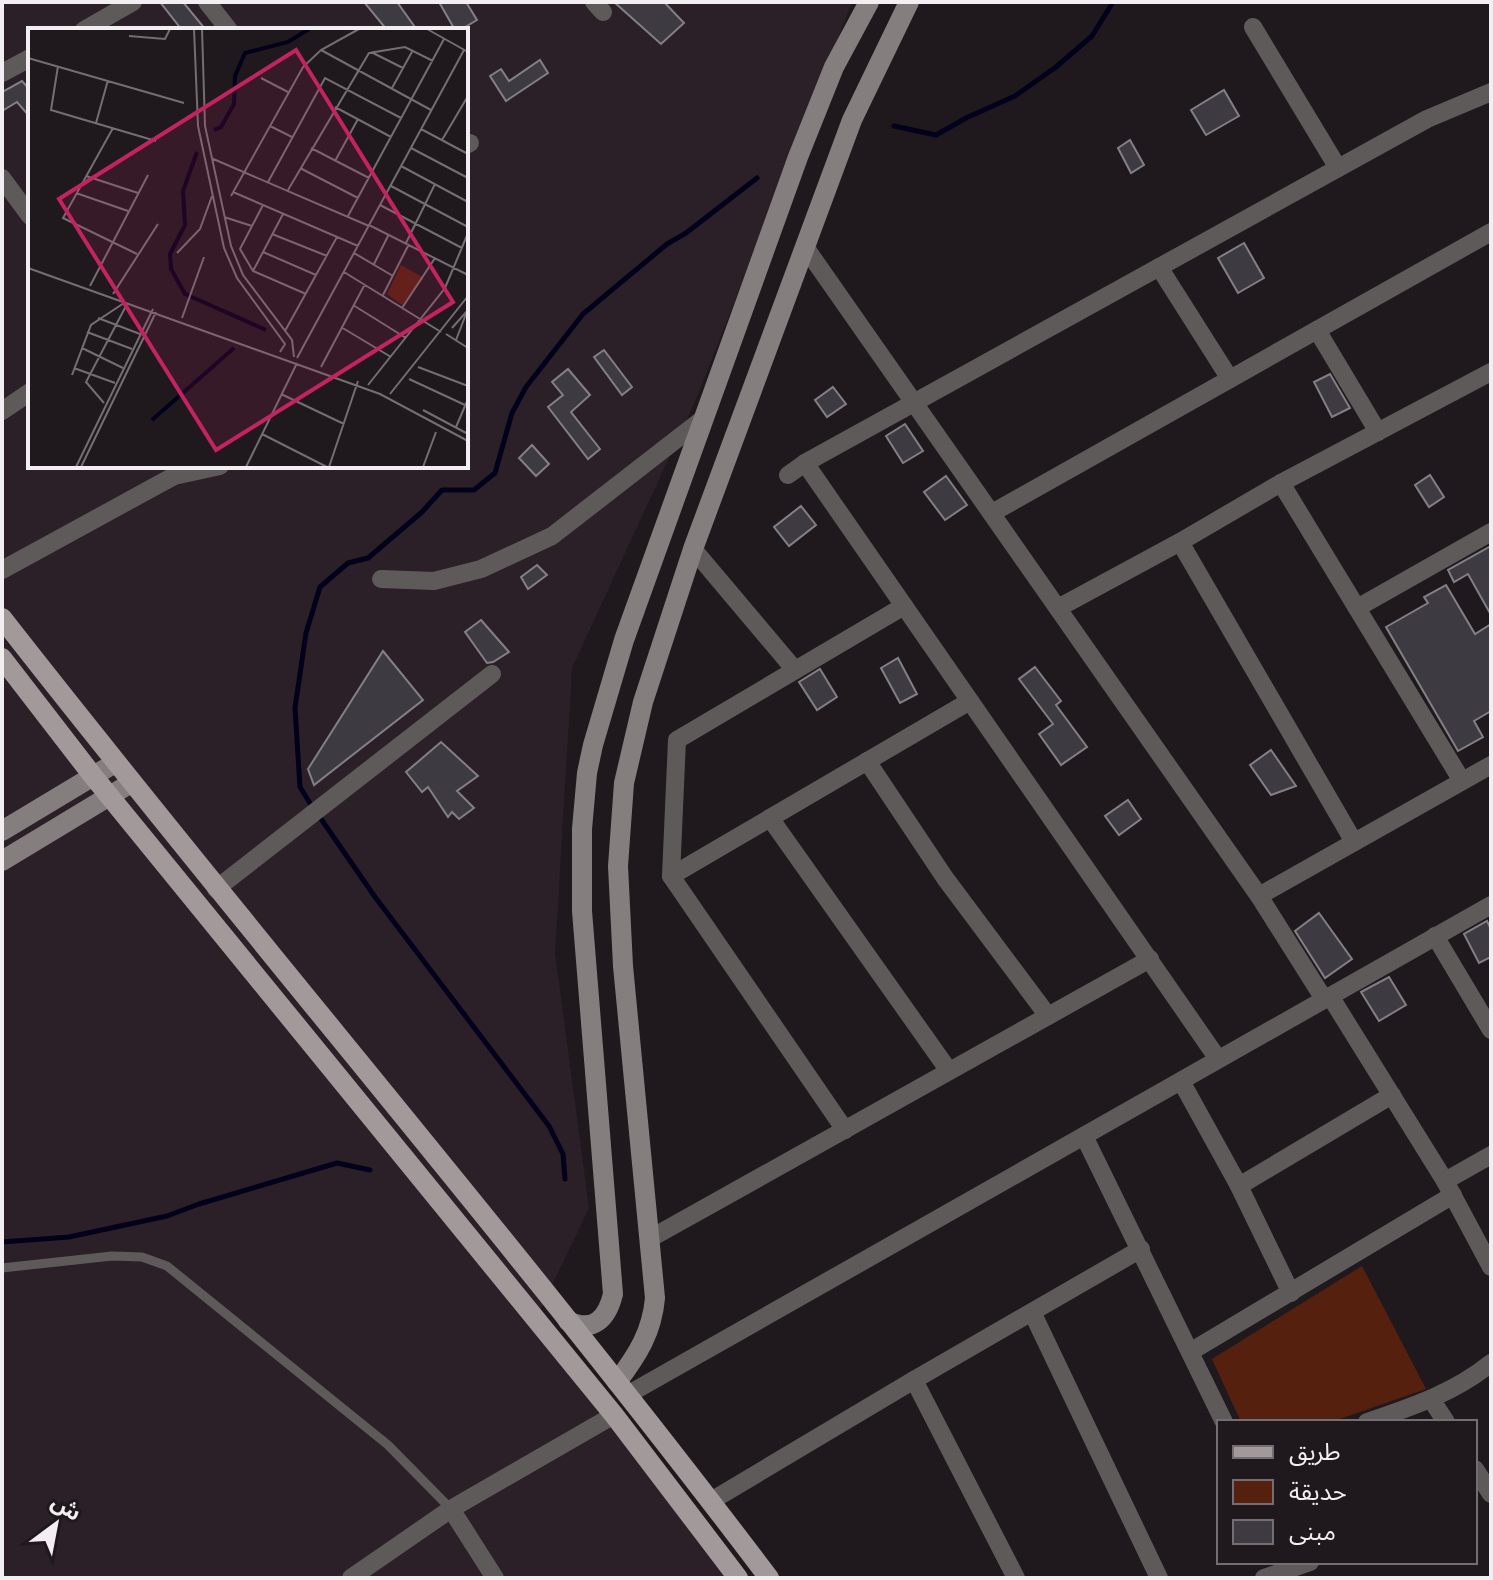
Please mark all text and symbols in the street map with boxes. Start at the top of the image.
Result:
inset map [28,28,468,468]
legend [1217,1420,1477,1564]
text: طريق [1289,1438,1341,1467]
text: حديقة [1289,1478,1347,1506]
north arrow [16,1484,96,1564]
text: ش [46,1489,86,1527]
text: مبنى [1289,1518,1336,1546]

